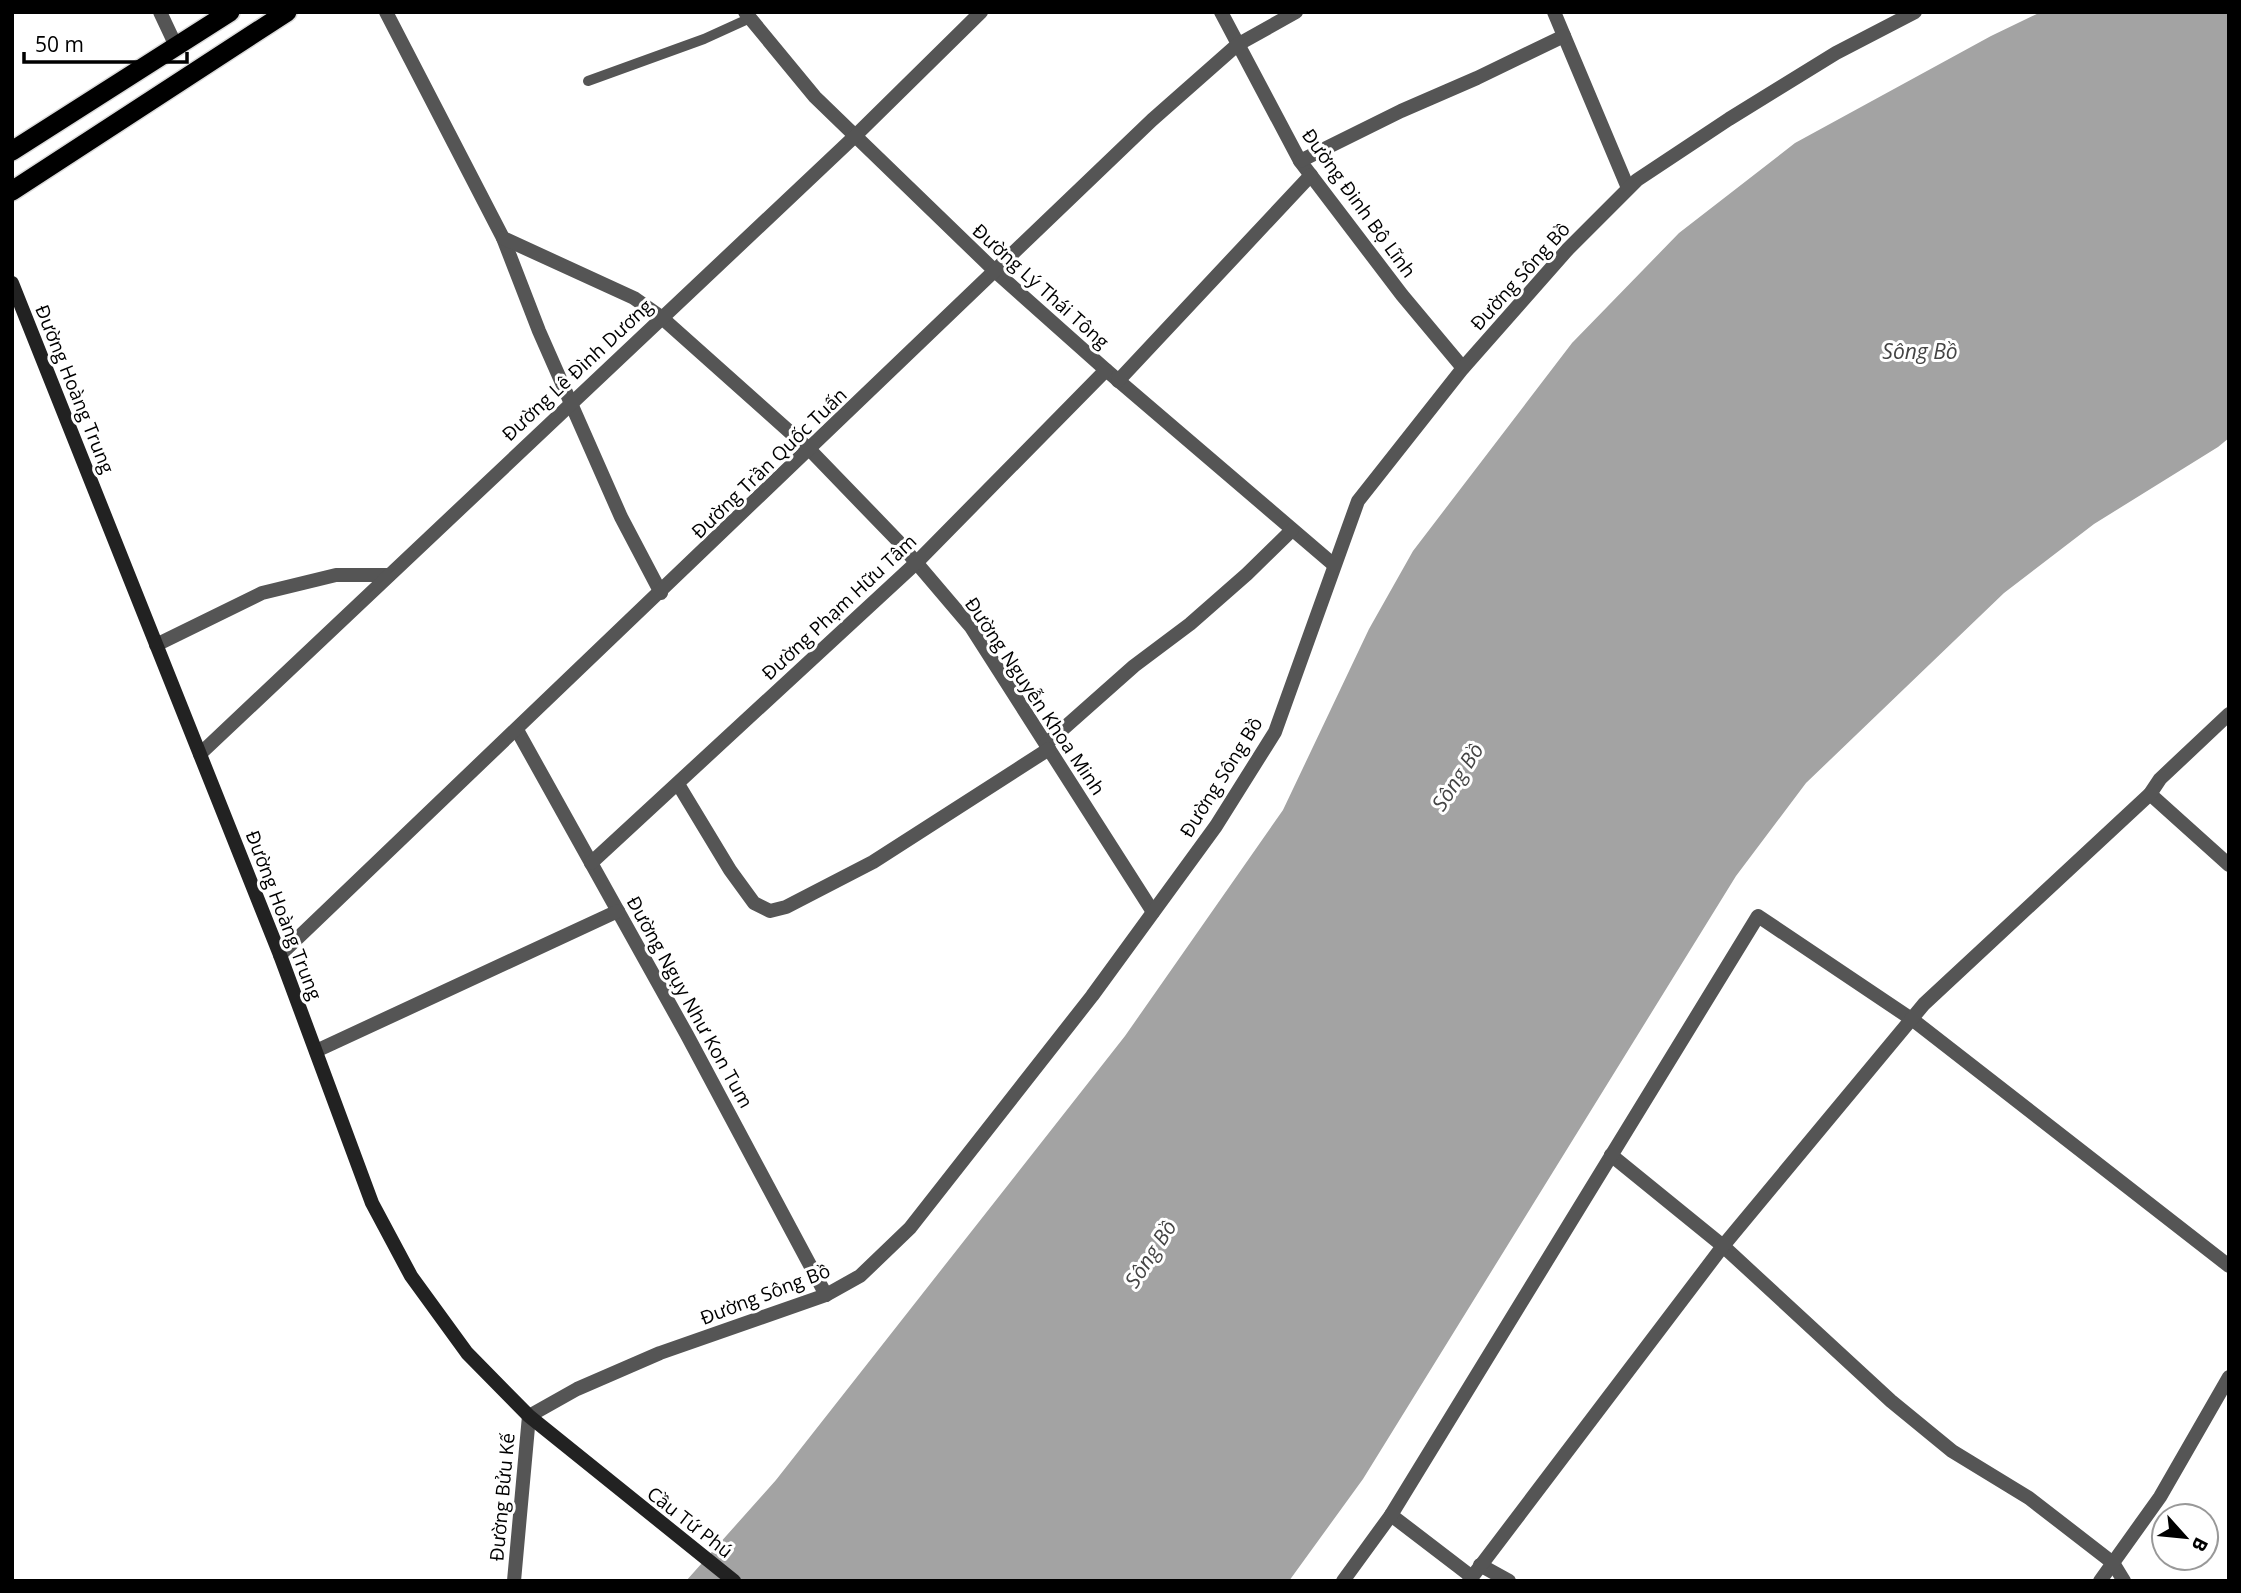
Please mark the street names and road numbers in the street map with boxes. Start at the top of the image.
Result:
street label: Đường Đinh Bộ Lĩnh [1296,123,1422,283]
street label: Đường Sông Bồ [1464,216,1576,336]
street label: Đường Lý Thái Tông [967,218,1115,354]
street label: Đường Lê Đình Dương [496,293,658,447]
street label: Đường Hoàng Trung [29,301,121,477]
street label: Đường Trần Quốc Tuấn [686,382,852,544]
street label: Đường Phạm Hữu Tâm [756,528,922,686]
street label: Đường Nguyễn Khoa Minh [959,592,1111,800]
street label: Đường Sông Bồ [1174,712,1268,842]
street label: Đường Hoàng Trung [240,826,328,1004]
street label: Đường Ngụy Như Kon Tum [621,891,759,1113]
street label: Đường Sông Bồ [696,1257,834,1331]
street label: Đường Bửu Kế [483,1431,521,1562]
street label: Cầu Tứ Phú [642,1480,738,1564]

